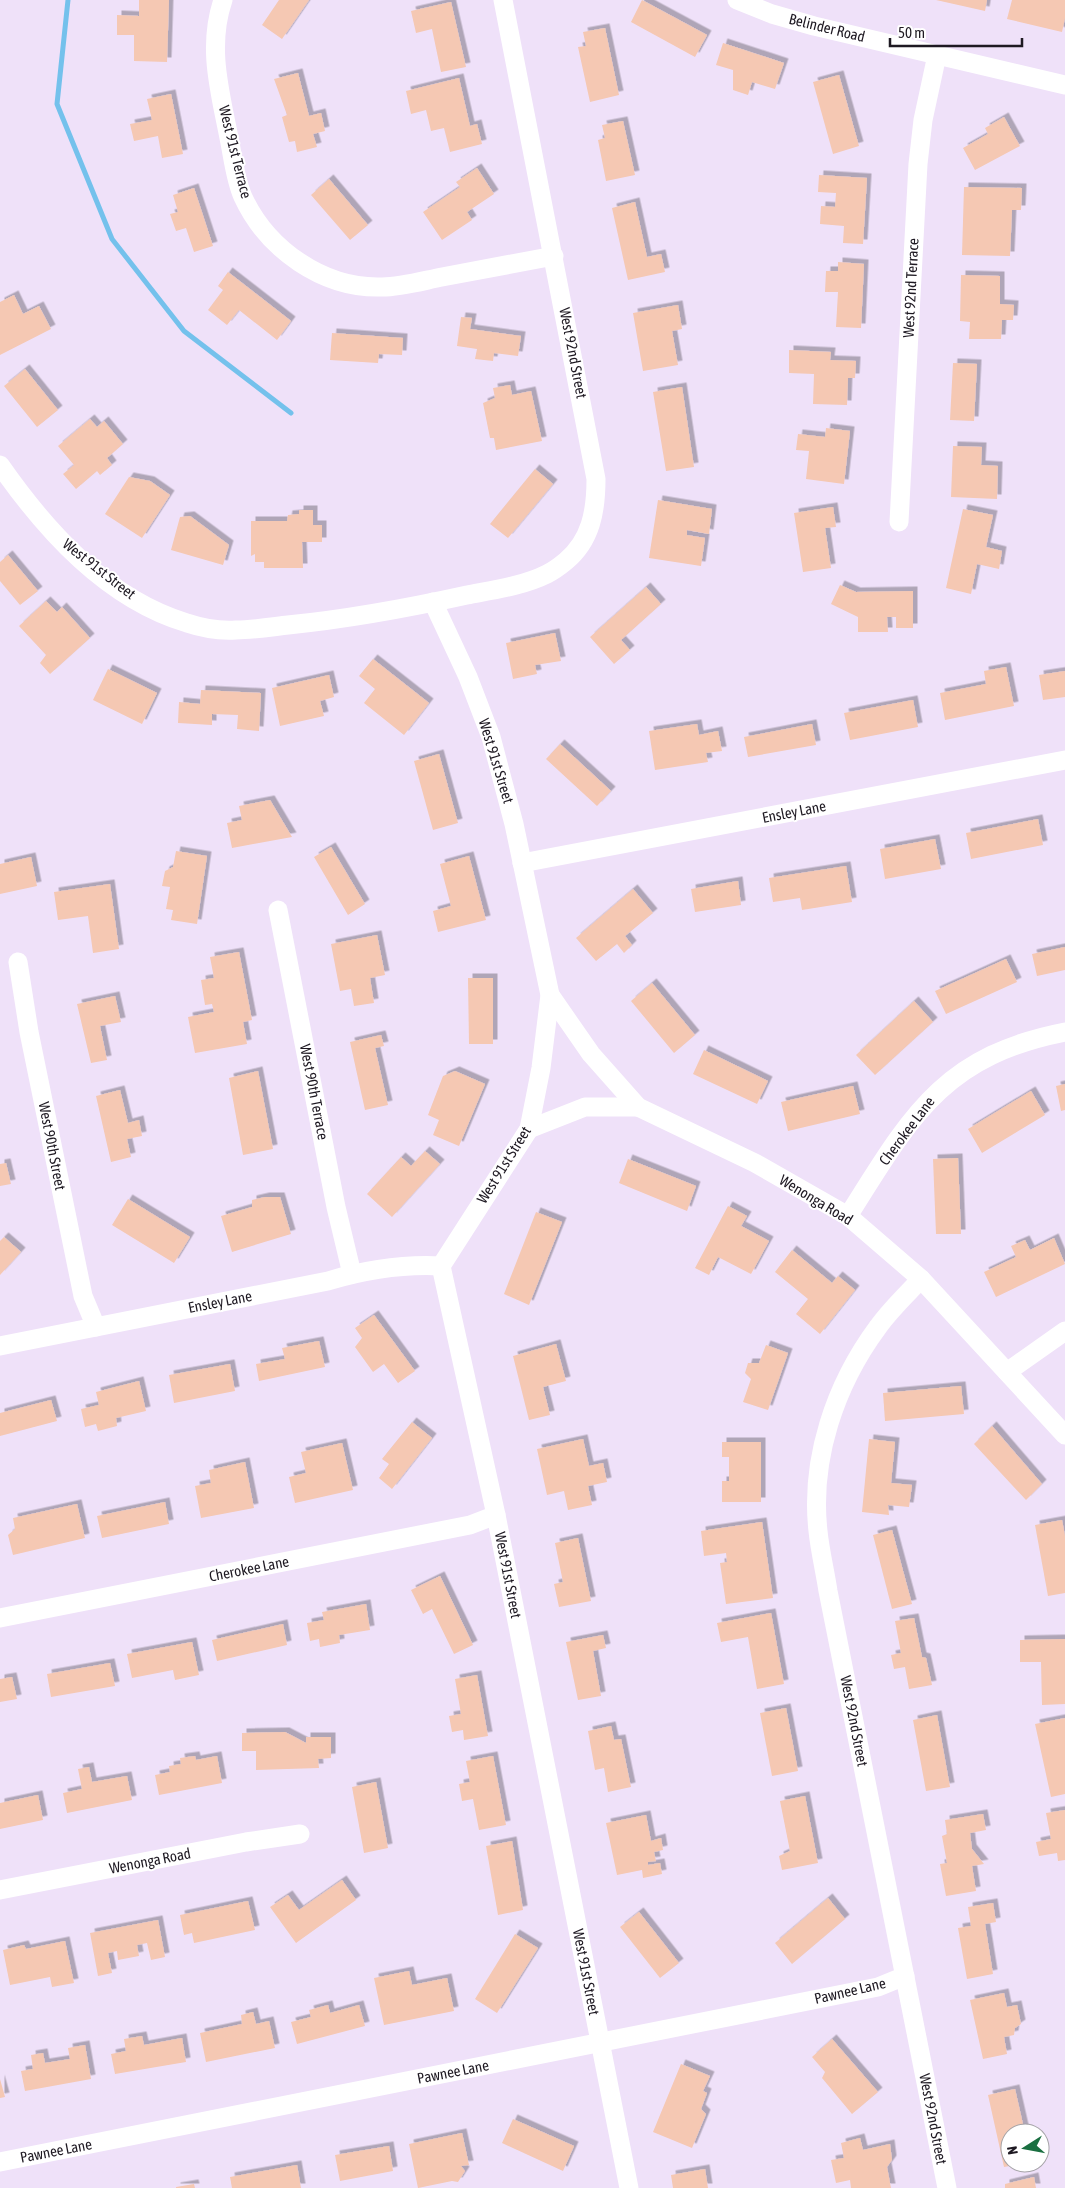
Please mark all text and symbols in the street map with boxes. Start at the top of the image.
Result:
street label: Belinder Road [787,10,867,45]
scale bar [890,15,1022,47]
text: 50 m [898,24,925,41]
street label: West 91st Terrace [216,104,255,200]
street label: West 92nd Terrace [899,237,922,338]
street label: West 92nd Street [556,306,591,400]
street label: West 91st Street [60,535,139,602]
street label: West 91st Street [476,716,517,805]
street label: Ensley Lane [761,797,827,826]
street label: West 90th Terrace [297,1043,332,1141]
street label: Cherokee Lane [875,1093,938,1168]
street label: West 90th Street [36,1100,69,1191]
street label: West 91st Street [473,1123,534,1206]
street label: Wenonga Road [776,1171,856,1228]
street label: Ensley Lane [187,1287,253,1316]
street label: West 91st Street [492,1530,525,1620]
street label: Cherokee Lane [207,1552,291,1585]
street label: West 92nd Street [837,1674,872,1768]
street label: Wenonga Road [108,1844,192,1877]
street label: West 91st Street [570,1927,603,2017]
street label: Pawnee Lane [813,1974,887,2007]
street label: Pawnee Lane [416,2056,490,2087]
street label: West 92nd Street [916,2072,951,2166]
north arrow [1000,2123,1050,2173]
street label: Pawnee Lane [19,2135,93,2166]
text: N [1004,2145,1021,2156]

